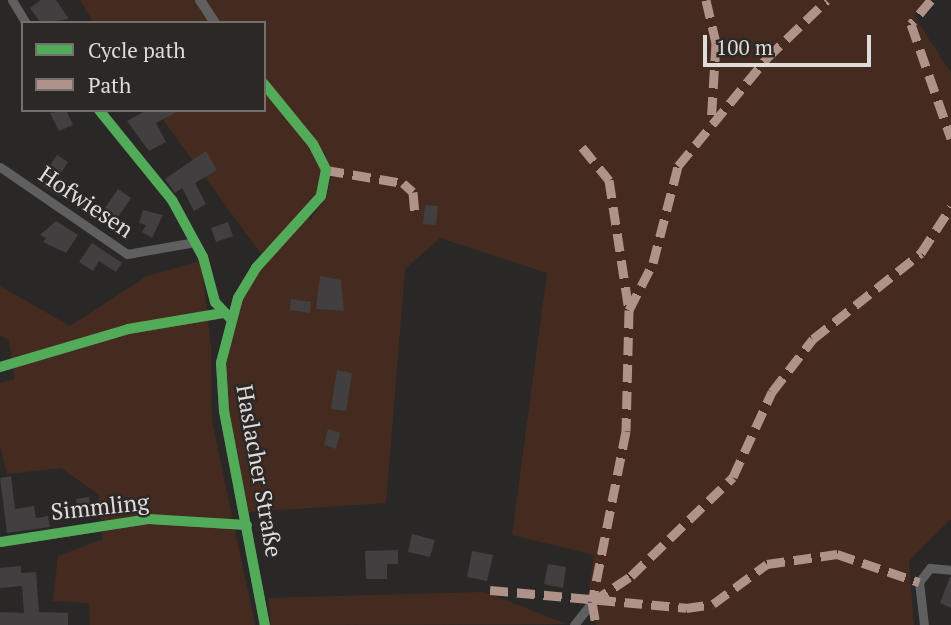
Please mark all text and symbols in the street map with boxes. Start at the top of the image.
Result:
legend [21,21,266,112]
scale bar [706,21,874,65]
text: 100 m [716,33,773,61]
text: Cycle path [88,36,186,64]
text: Path [88,71,131,99]
street label: Hofwiesen [34,160,138,244]
street label: Haslacher Straße [230,383,288,559]
street label: Simmling [50,488,150,526]

